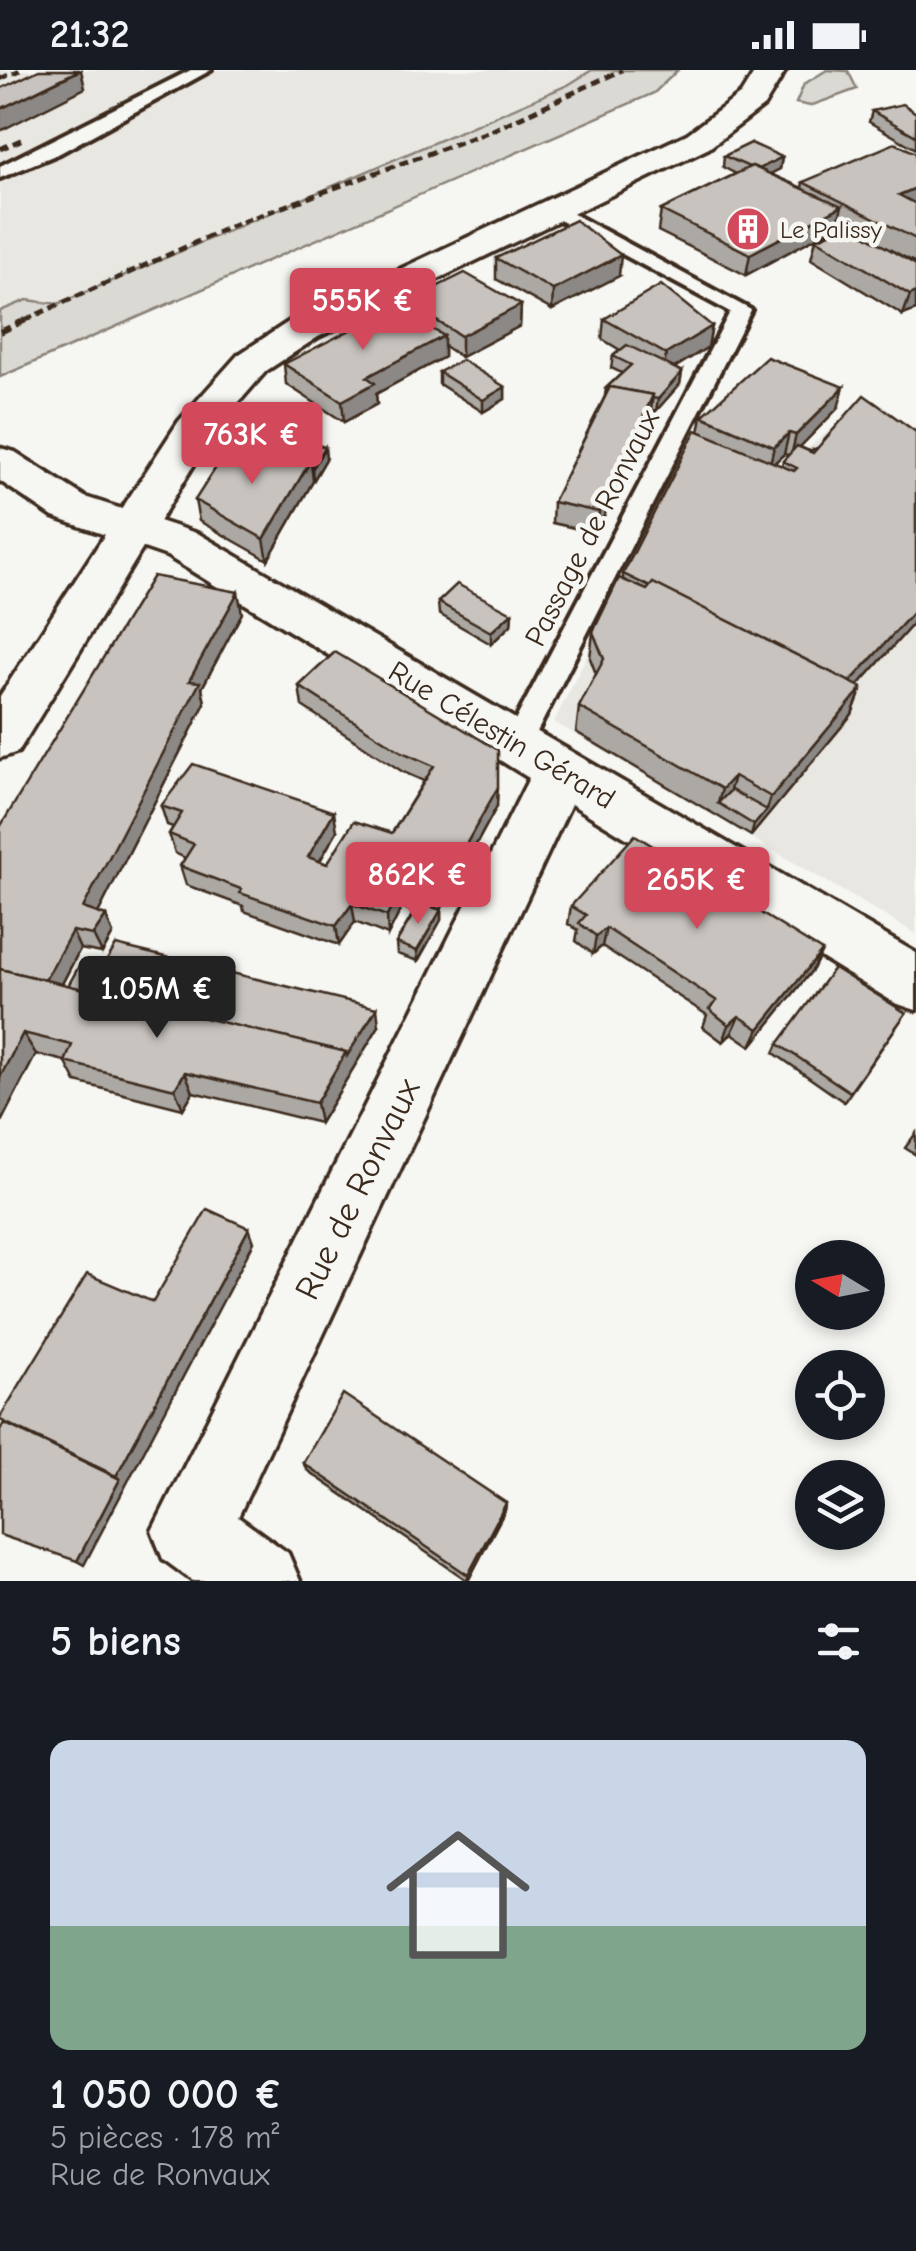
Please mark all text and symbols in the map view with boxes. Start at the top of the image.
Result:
text: 21:32 [50,13,129,57]
building icon: Le Palissy [725,206,771,252]
place label: Le Palissy [780,215,883,244]
pin: 555K € [282,268,444,353]
text: 555K € [312,282,414,319]
pin: 763K € [171,402,333,487]
street label: Passage de Ronvaux [518,404,667,652]
text: 763K € [203,416,301,453]
street label: Rue Célestin Gérard [382,654,621,817]
pin: 862K € [337,842,499,927]
pin: 265K € [616,847,778,932]
text: 862K € [368,856,468,893]
text: 265K € [646,861,748,898]
pin: 1.05M € [65,956,249,1041]
text: 1.05M € [101,970,213,1007]
street label: Rue de Ronvaux [286,1072,429,1306]
north arrow [795,1240,885,1330]
map controls [795,1240,885,1550]
button: locate [795,1350,885,1440]
button: layers [795,1460,885,1550]
icon: filters [811,1614,866,1669]
text: 5 biens [50,1617,181,1666]
icon: home [368,1805,548,1985]
text: 1 050 000 € [50,2070,283,2119]
text: 5 pièces · 178 m² [50,2119,279,2156]
text: Rue de Ronvaux [50,2156,270,2193]

